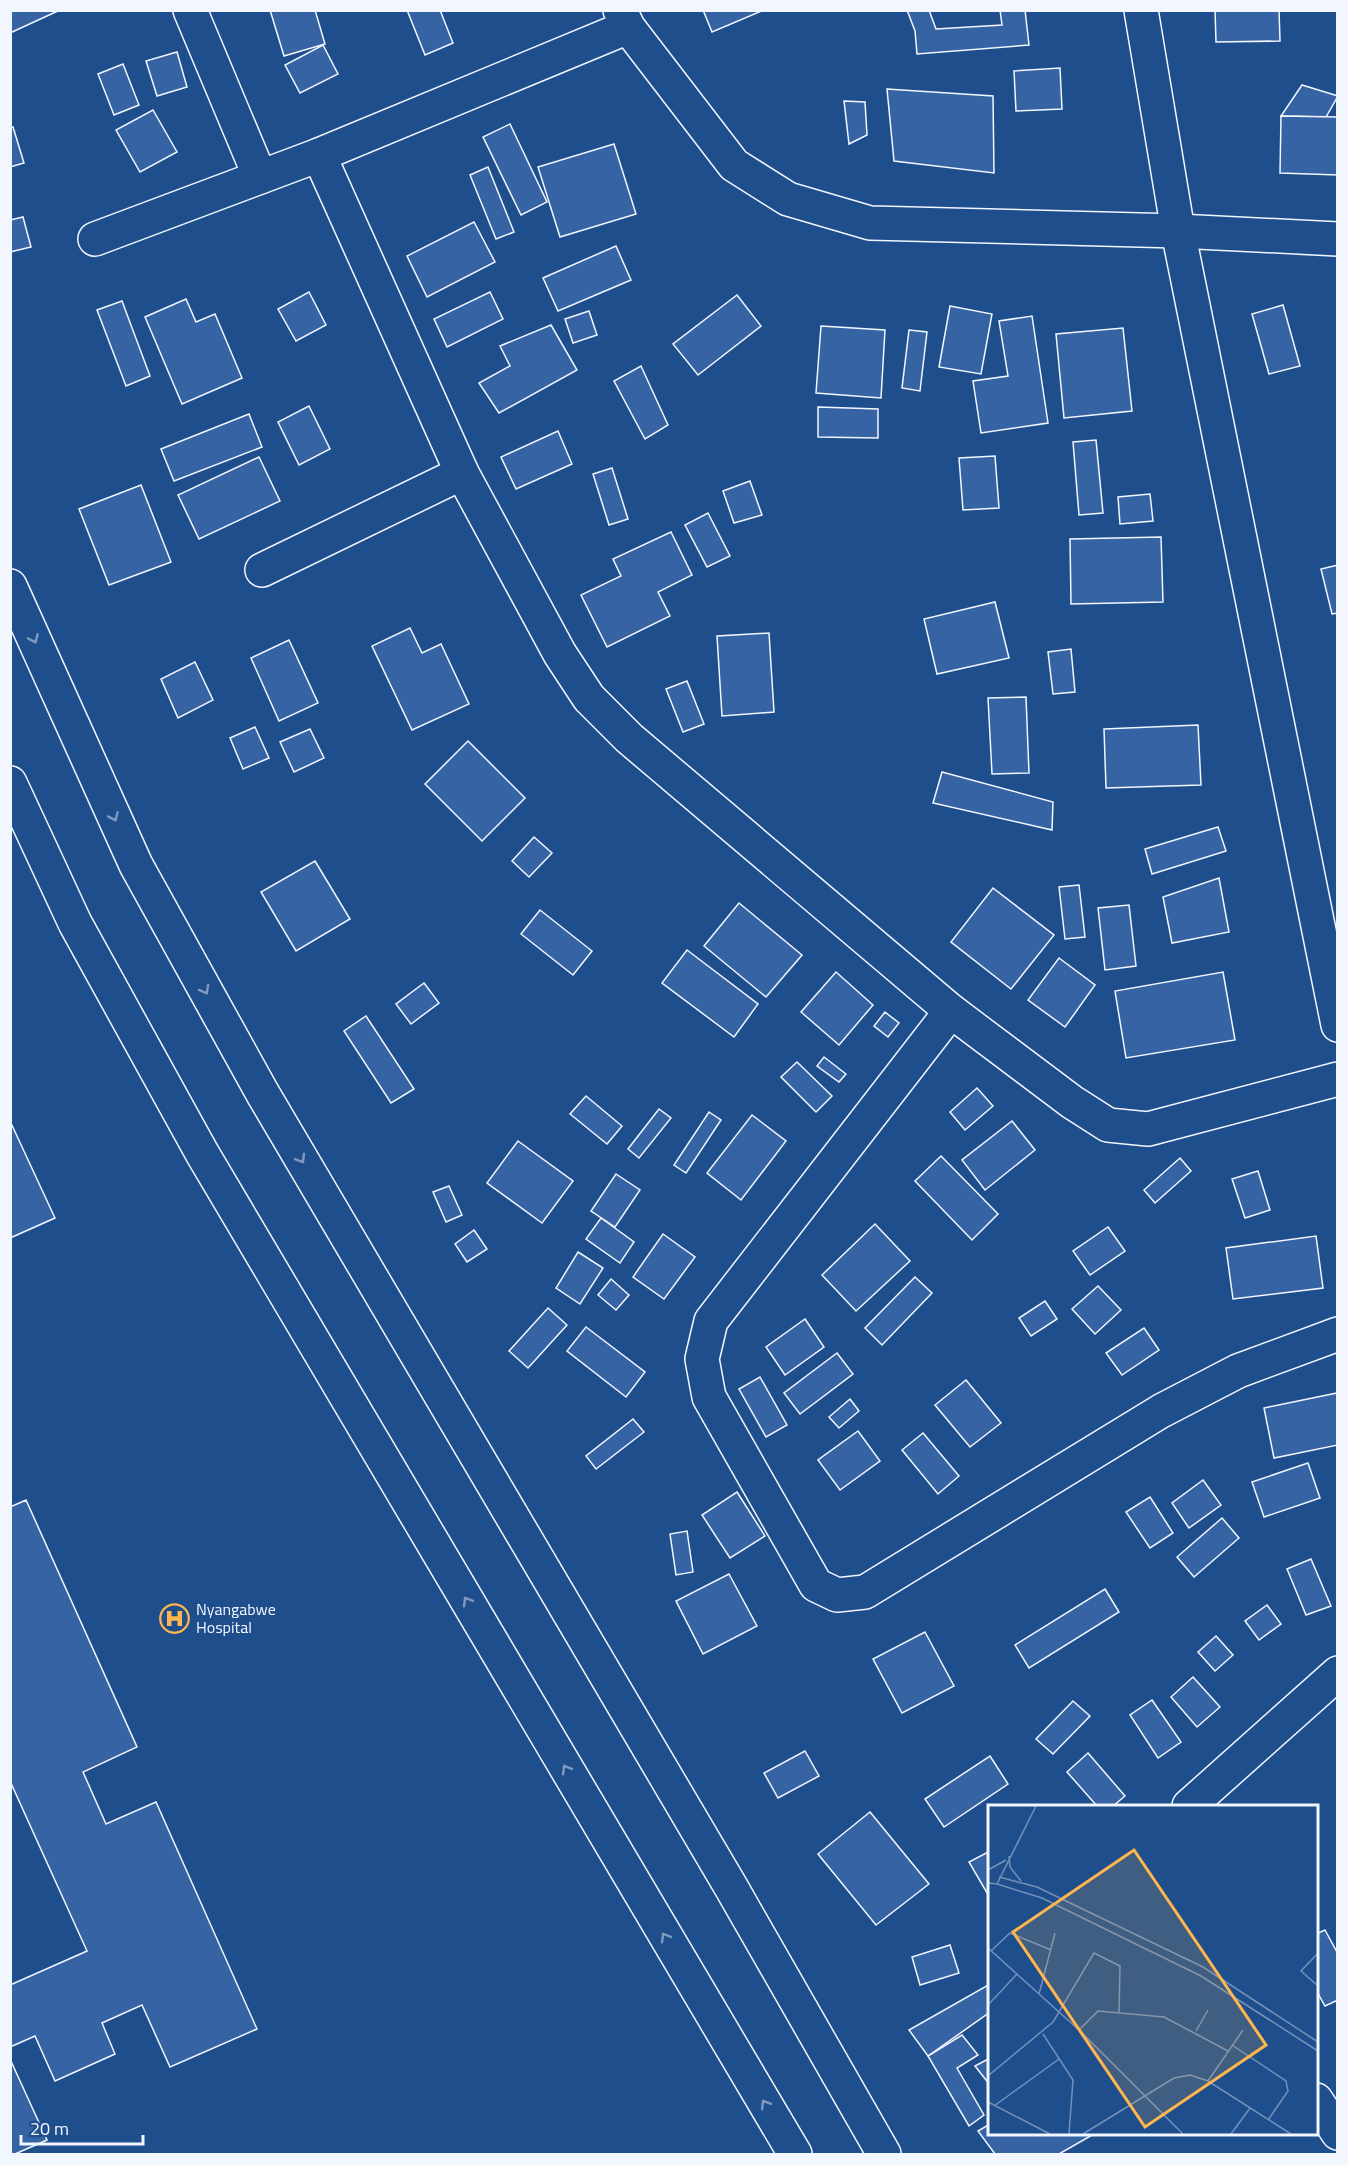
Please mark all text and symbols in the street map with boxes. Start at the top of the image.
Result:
one-way arrow [27,633,39,644]
one-way arrow [107,811,119,822]
one-way arrow [198,984,209,994]
one-way arrow [294,1153,305,1163]
place label: Nyangabwe Hospital [196,1597,276,1639]
one-way arrow [462,1597,474,1607]
hospital icon: Nyangabwe Hospital [159,1602,191,1634]
one-way arrow [562,1765,573,1775]
inset map [988,1805,1318,2135]
one-way arrow [661,1933,672,1943]
one-way arrow [761,2100,772,2110]
scale bar [21,2108,142,2146]
text: 20 m [30,2115,69,2142]

